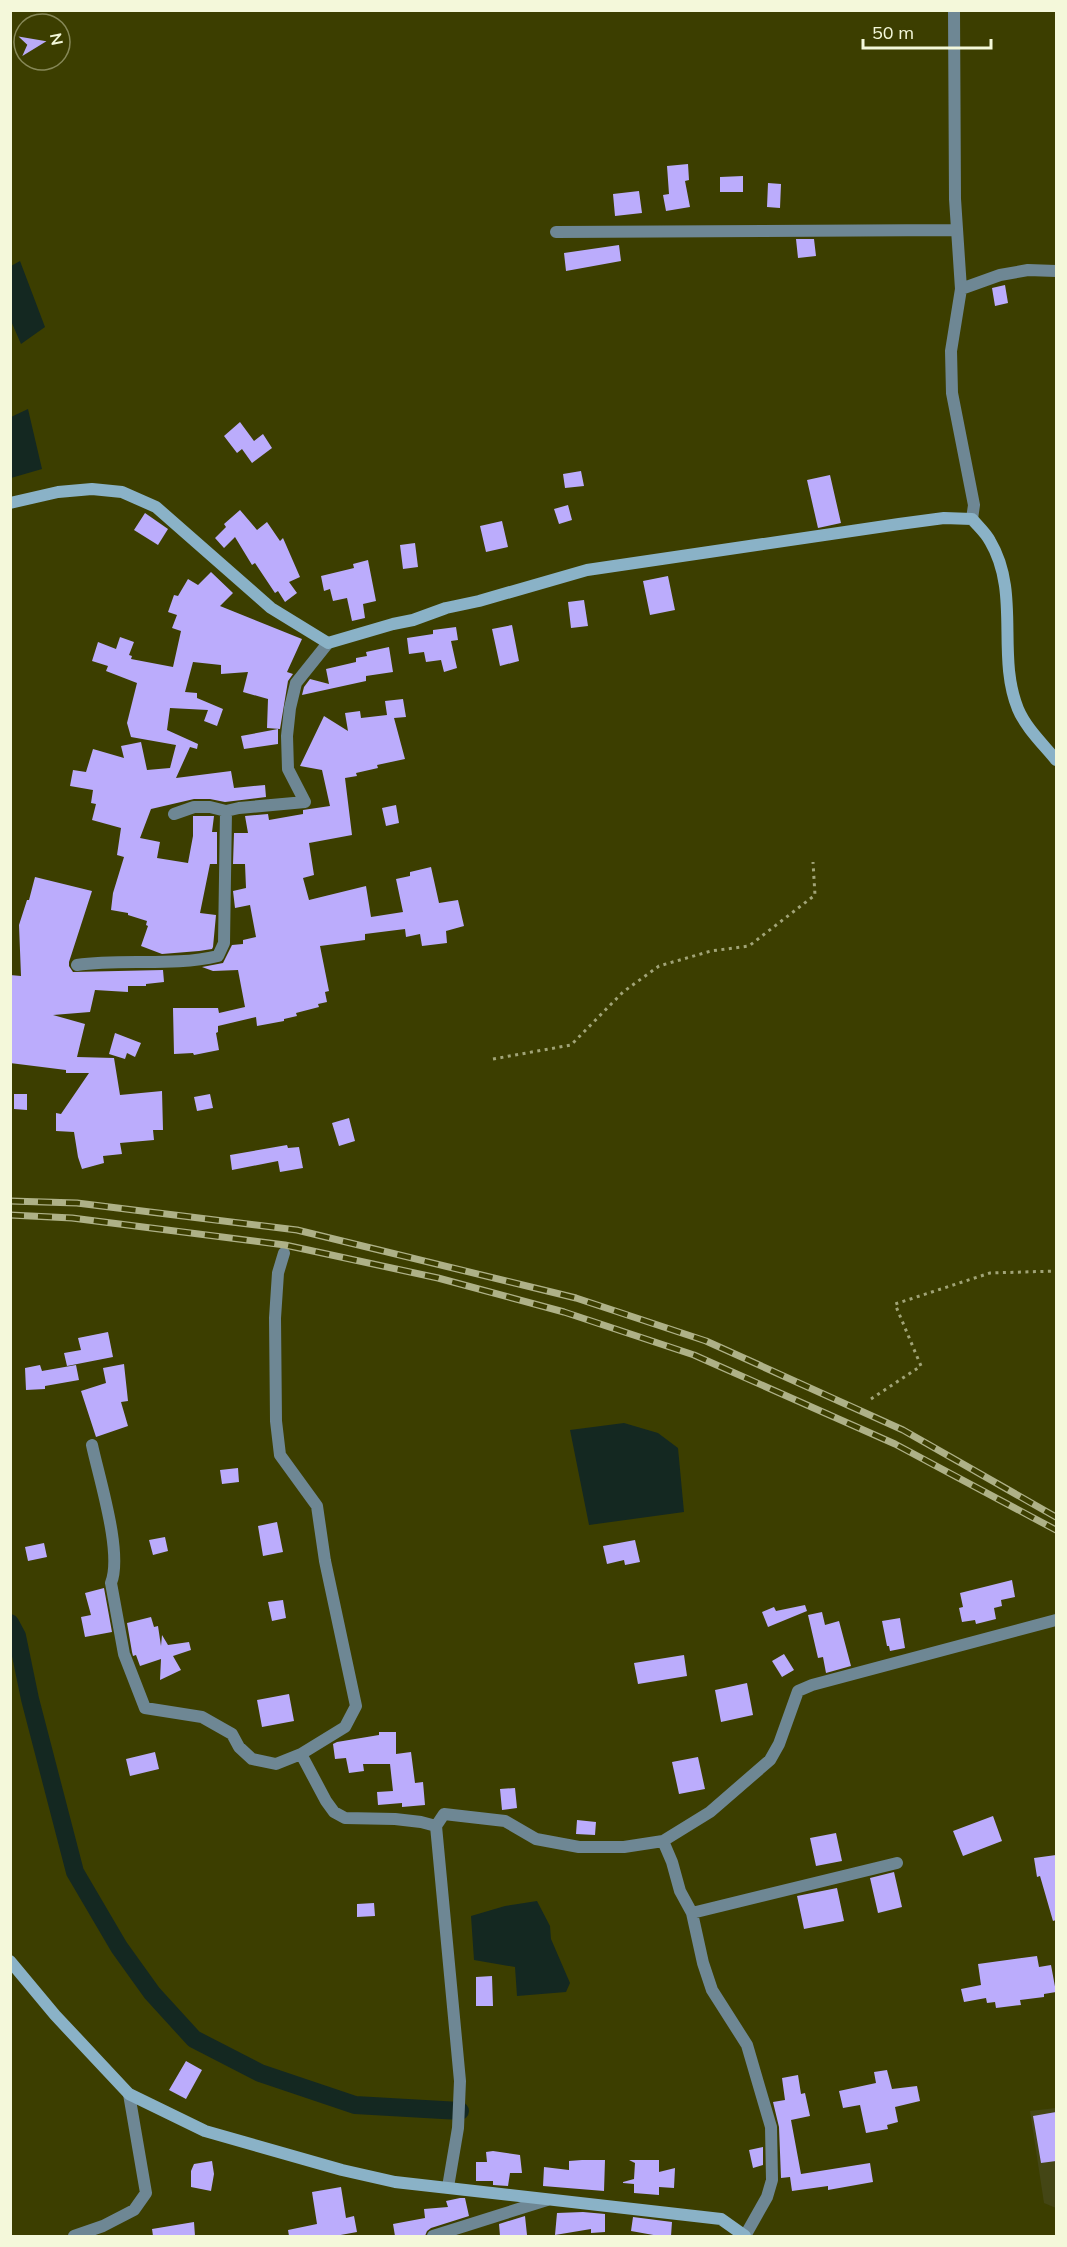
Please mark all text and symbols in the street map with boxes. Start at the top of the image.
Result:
north arrow [12,12,72,72]
scale bar [863,12,990,50]
text: 50 m [872,21,914,44]
text: N [46,31,68,47]

